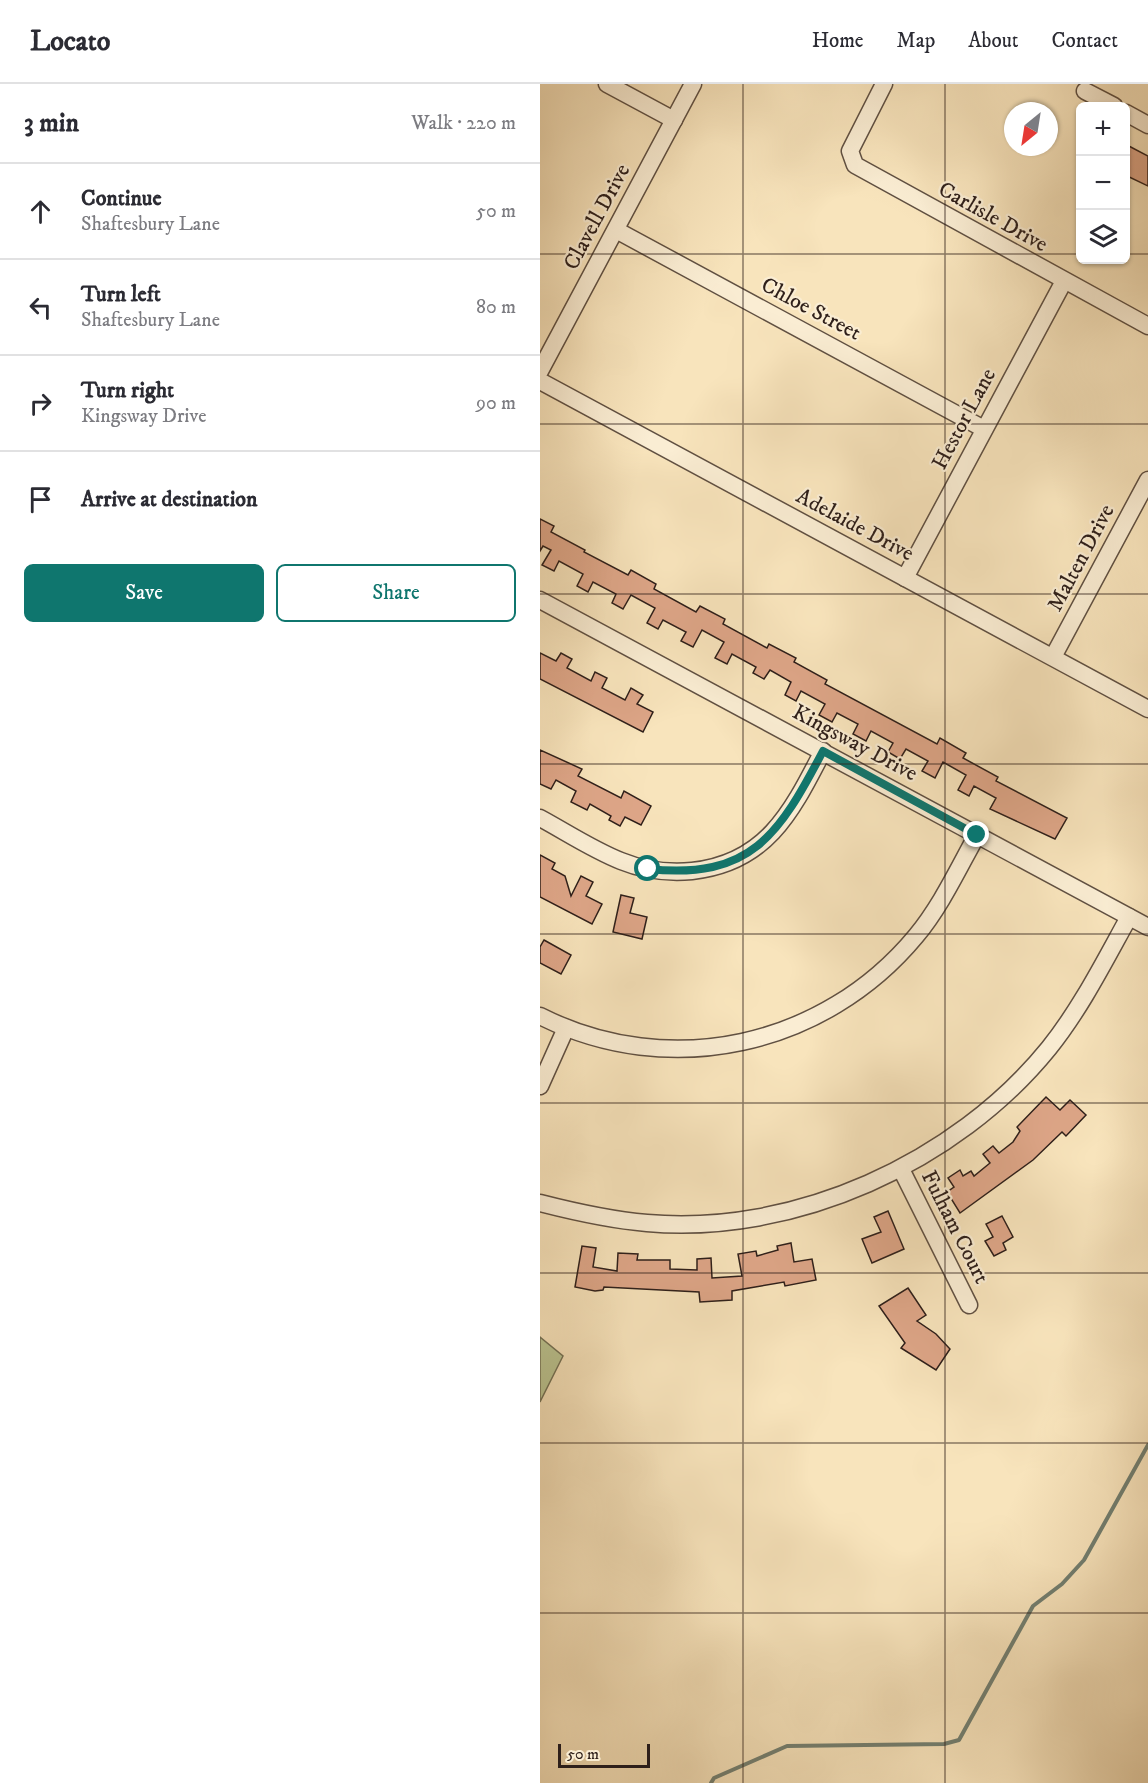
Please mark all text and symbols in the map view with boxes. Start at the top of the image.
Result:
text: Locato [30,24,110,59]
text: Home [812,28,864,54]
text: Map [897,28,935,54]
text: About [968,28,1019,54]
text: Contact [1052,28,1118,54]
north arrow [1004,102,1058,156]
map controls [1076,102,1130,264]
button: + [1076,102,1130,156]
text: 3 min [24,107,79,140]
text: Walk · 220 m [411,111,516,136]
button: − [1076,156,1130,210]
street label: Clavell Drive [558,159,636,275]
street label: Carlisle Drive [934,176,1052,258]
text: Continue [81,185,162,212]
icon: ahead [24,195,57,228]
text: 50 m [476,199,516,224]
button: layers [1076,210,1130,264]
text: Shaftesbury Lane [81,212,220,237]
street label: Chloe Street [756,271,866,347]
text: Turn left [81,281,161,308]
icon: left [24,291,57,324]
text: 80 m [476,295,516,320]
text: Shaftesbury Lane [81,308,220,333]
street label: Hestor Lane [926,364,1002,474]
text: Turn right [81,377,174,404]
icon: right [24,387,57,420]
text: 90 m [476,391,516,416]
text: Kingsway Drive [81,404,207,429]
icon: arrive [24,483,57,516]
street label: Adelaide Drive [791,483,919,567]
text: Arrive at destination [81,486,258,513]
street label: Malten Drive [1042,500,1120,616]
button: Save [24,564,264,622]
button: Share [276,564,516,622]
street label: Kingsway Drive [788,699,922,787]
route end [963,821,989,847]
route start [634,855,660,881]
street label: Fulham Court [915,1166,995,1288]
scale bar [558,1741,650,1768]
text: 50 m [567,1744,599,1764]

